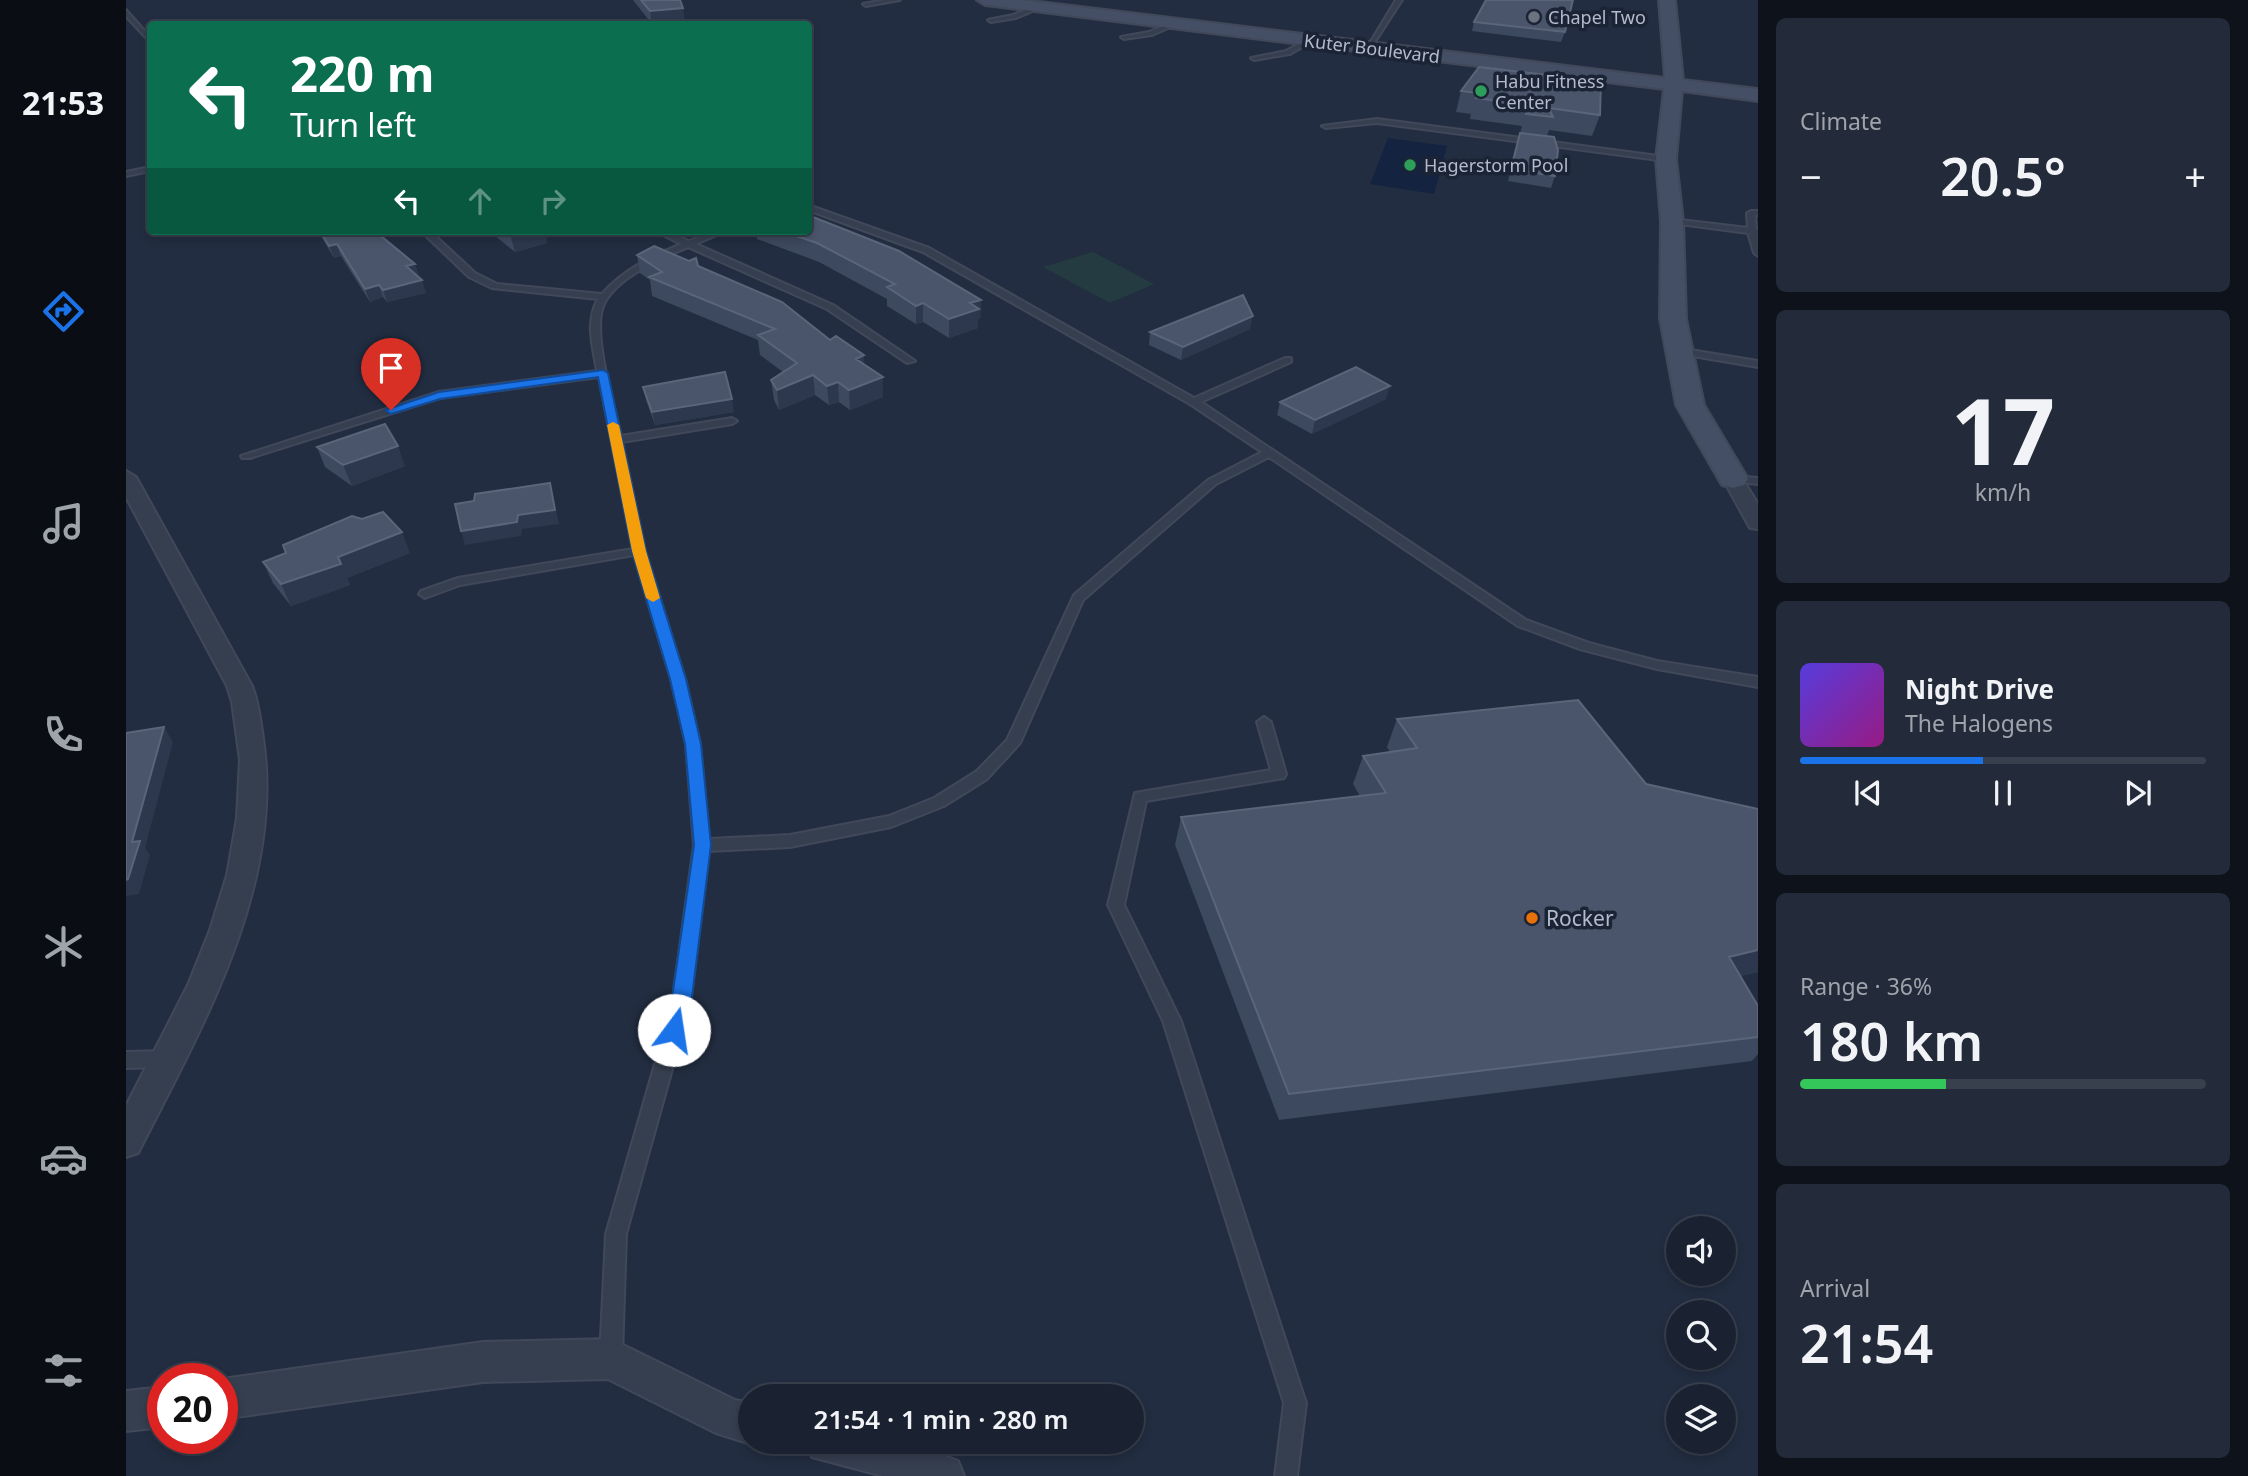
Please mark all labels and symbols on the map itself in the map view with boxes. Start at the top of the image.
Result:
place label: Chapel Two [1548,5,1646,29]
marker: Chapel Two [1526,9,1542,25]
street label: Kuter Boulevard [1303,28,1441,68]
place label: Habu Fitness Center [1495,69,1604,114]
marker: Habu Fitness Center [1473,83,1489,99]
place label: Hagerstorm Pool [1424,153,1568,177]
marker: Hagerstorm Pool [1402,157,1418,173]
pin [361,338,421,410]
place label: Rocker [1546,904,1614,932]
marker: Rocker [1524,910,1540,926]
position arrow [637,993,711,1067]
speed limit sign: 20 [147,1363,238,1454]

